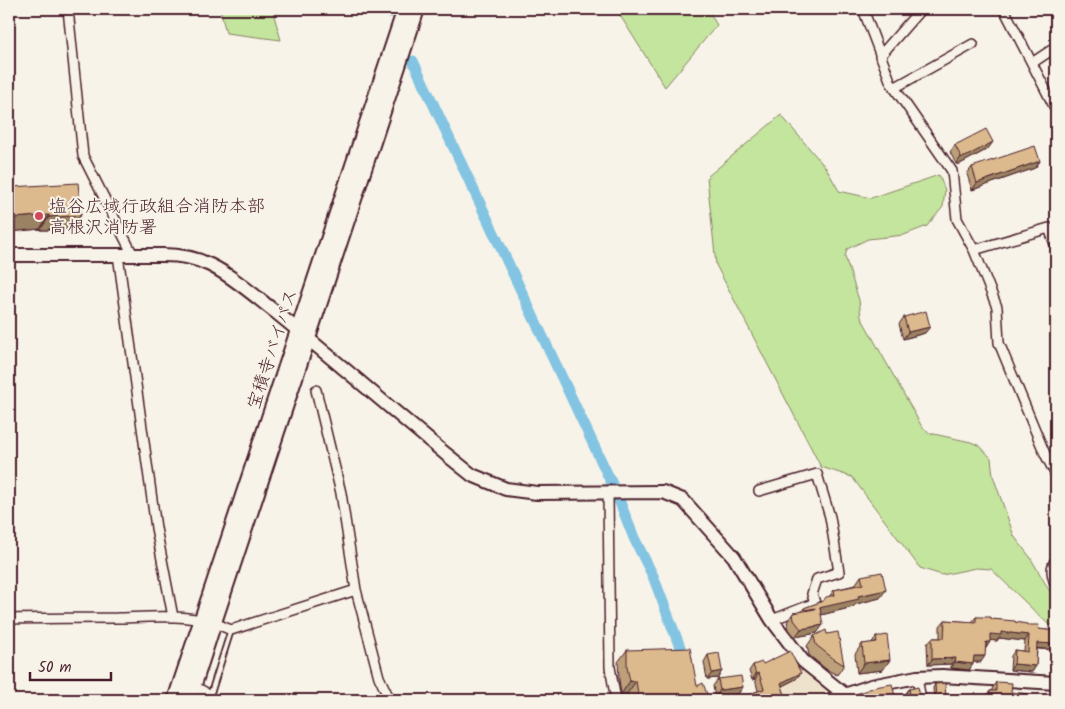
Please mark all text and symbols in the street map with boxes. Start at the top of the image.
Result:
place label: 塩谷広域行政組合消防本部 高根沢消防署 [49,193,265,243]
marker: 塩谷広域行政組合消防本部 高根沢消防署 [33,210,45,222]
street label: 宝積寺バイパス [240,285,307,414]
scale bar [30,649,111,681]
text: 50 m [38,656,72,680]

